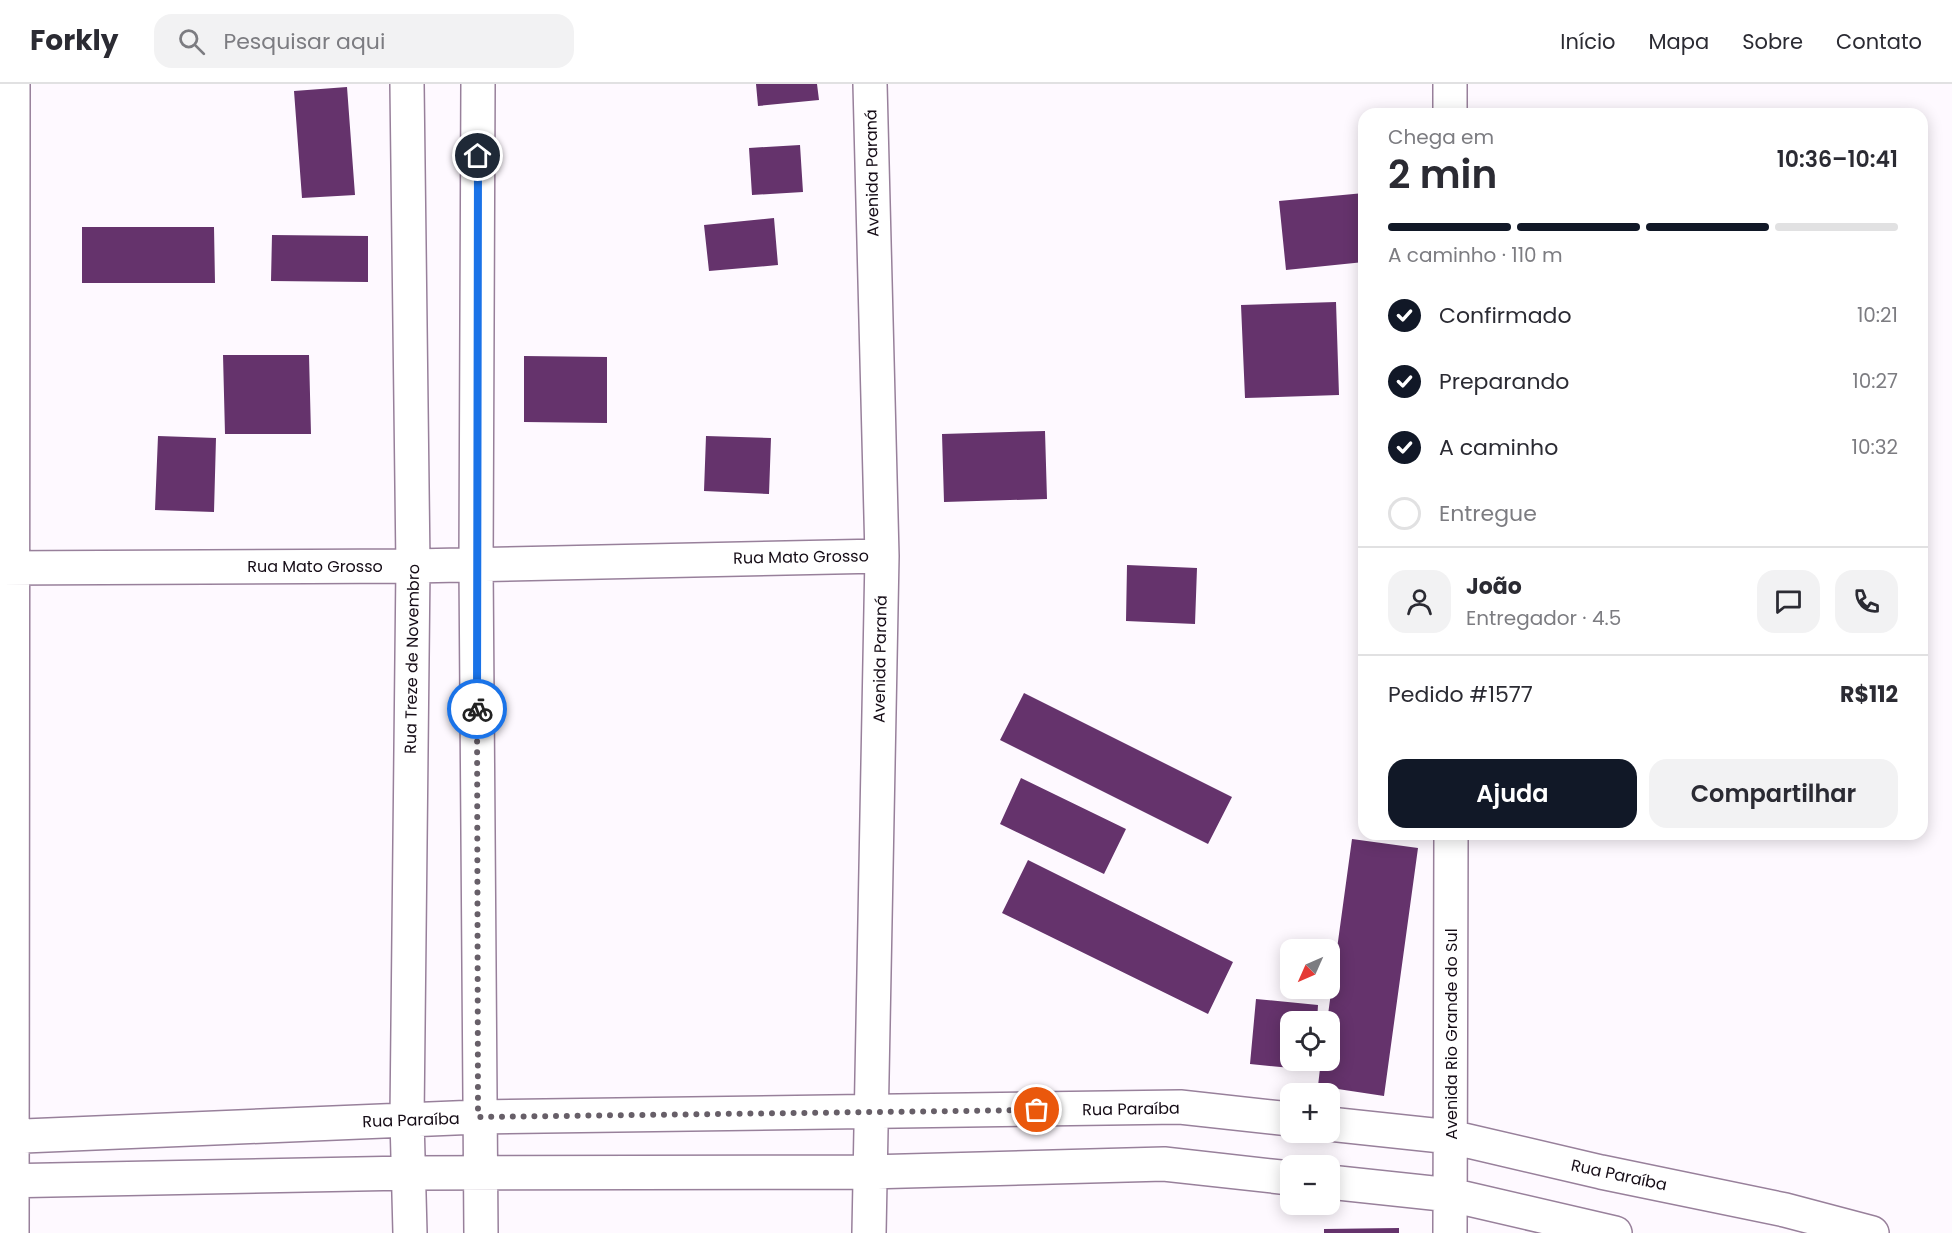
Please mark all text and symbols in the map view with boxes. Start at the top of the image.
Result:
search box [154,14,574,68]
text: Forkly [30,21,118,60]
icon: search [175,25,208,58]
text: Pesquisar aqui [223,26,385,57]
text: Início [1560,27,1615,56]
text: Mapa [1648,27,1709,56]
text: Sobre [1742,27,1803,56]
text: Contato [1836,27,1922,56]
street label: Avenida Paraná [859,109,885,237]
text: Chega em [1388,123,1494,151]
pin [452,130,503,181]
icon: home [461,139,494,172]
text: 10:36–10:41 [1777,144,1898,175]
text: 2 min [1388,147,1497,202]
text: A caminho · 110 m [1388,241,1563,269]
icon: check [1388,299,1421,332]
text: Confirmado [1439,300,1572,331]
text: 10:21 [1857,301,1898,329]
icon: check [1388,365,1421,398]
text: Preparando [1439,366,1569,397]
text: 10:27 [1852,367,1898,395]
icon: check [1388,431,1421,464]
text: A caminho [1439,432,1558,463]
text: 10:32 [1852,433,1898,461]
text: Entregue [1439,498,1537,529]
street label: Rua Mato Grosso [733,544,869,570]
street label: Rua Mato Grosso [247,555,383,578]
street label: Rua Treze de Novembro [399,564,425,754]
button: person [1388,570,1451,633]
button: chat [1757,570,1820,633]
button: phone [1835,570,1898,633]
text: João [1466,571,1522,602]
street label: Avenida Paraná [867,595,893,723]
text: Entregador · 4.5 [1466,604,1621,632]
courier [447,679,507,739]
text: Pedido #1577 [1388,679,1533,710]
text: R$112 [1840,679,1898,710]
icon: bike [461,693,494,726]
button: Ajuda [1388,759,1637,828]
button: Compartilhar [1649,759,1898,828]
street label: Avenida Rio Grande do Sul [1440,928,1463,1140]
north arrow [1280,939,1340,999]
map controls [1280,939,1340,1215]
button: locate [1280,1011,1340,1071]
button: + [1280,1083,1340,1143]
pin [1011,1084,1062,1135]
icon: bag [1020,1093,1053,1126]
street label: Rua Paraíba [1082,1097,1180,1121]
street label: Rua Paraíba [362,1107,460,1133]
street label: Rua Paraíba [1569,1154,1669,1196]
button: − [1280,1155,1340,1215]

